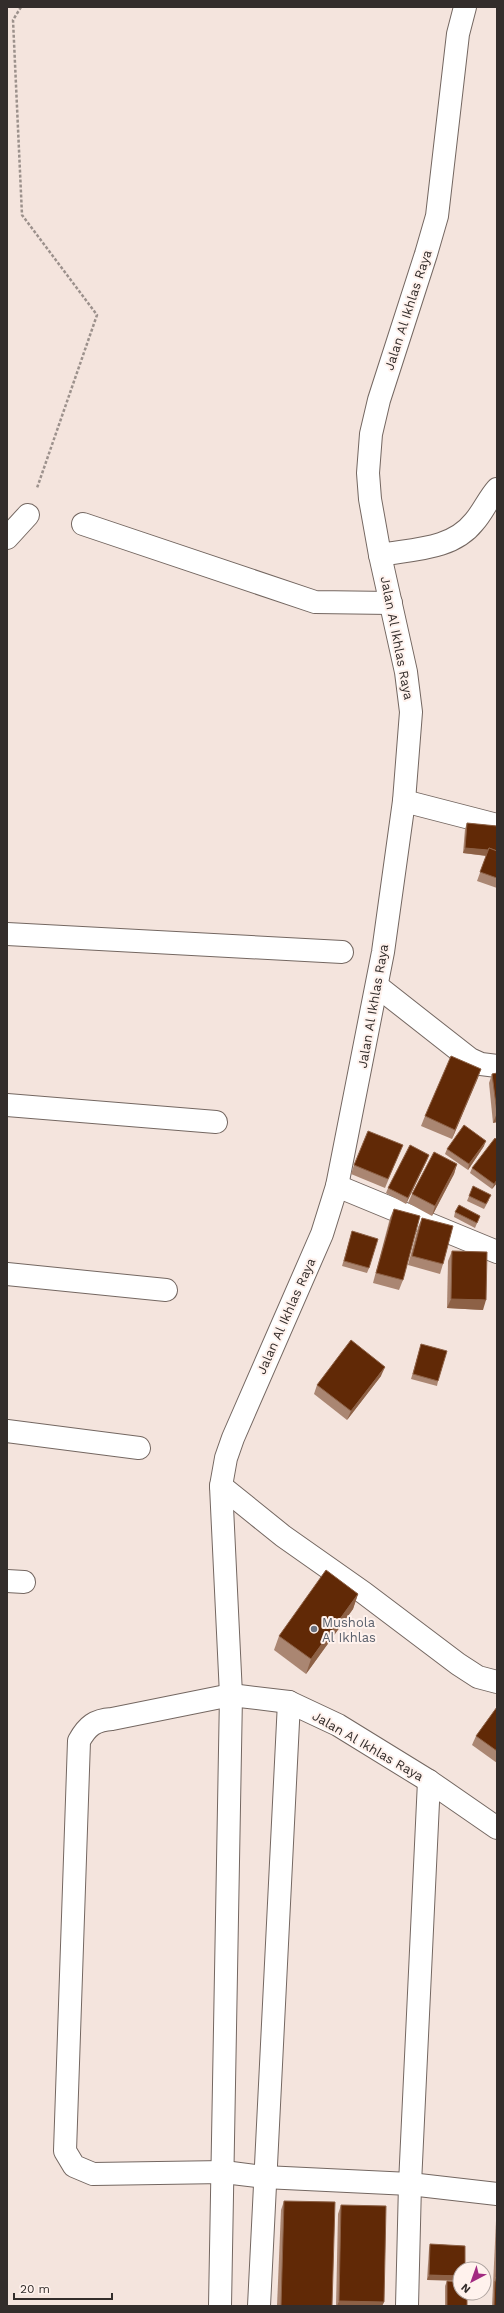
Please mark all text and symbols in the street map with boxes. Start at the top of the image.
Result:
street label: Jalan Al Ikhlas Raya [381,247,435,372]
street label: Jalan Al Ikhlas Raya [378,575,416,702]
street label: Jalan Al Ikhlas Raya [355,942,391,1069]
street label: Jalan Al Ikhlas Raya [254,1255,319,1376]
place label: Mushola Al Ikhlas [322,1615,376,1645]
marker: Mushola Al Ikhlas [309,1624,319,1634]
street label: Jalan Al Ikhlas Raya [310,1708,427,1784]
north arrow [452,2261,492,2301]
scale bar [14,2275,112,2301]
text: N [458,2281,473,2296]
text: 20 m [20,2282,50,2296]

